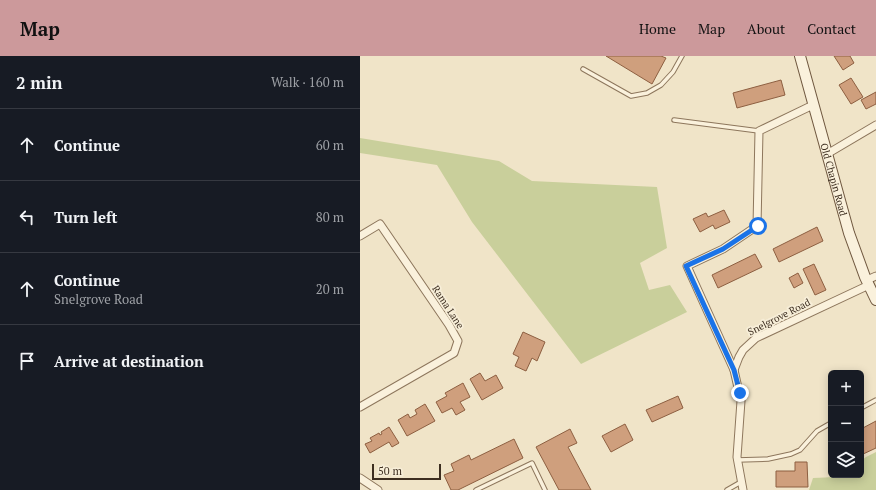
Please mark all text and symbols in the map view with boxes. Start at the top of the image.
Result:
text: Map [20,16,60,41]
text: Home [639,19,676,38]
text: Map [698,19,725,38]
text: About [747,19,785,38]
text: Contact [807,19,856,38]
text: 2 min [16,71,63,94]
text: Walk · 160 m [271,73,344,91]
icon: ahead [16,134,38,156]
text: Continue [54,135,120,155]
text: 60 m [316,136,344,154]
street label: Old Chapin Road [818,141,851,218]
icon: left [16,206,38,228]
text: Turn left [54,207,118,227]
text: 80 m [316,208,344,226]
route start [749,217,767,235]
text: Continue [54,270,120,290]
icon: ahead [16,278,38,300]
text: 20 m [316,280,344,298]
street label: Rama Lane [429,283,467,331]
text: Snelgrove Road [54,290,143,308]
street label: Snelgrove Road [746,295,813,338]
icon: arrive [16,350,38,372]
text: Arrive at destination [54,351,204,371]
map controls [828,370,864,478]
button: + [828,370,864,406]
route end [731,384,749,402]
button: − [828,406,864,442]
button: layers [828,442,864,478]
scale bar [372,462,441,481]
text: 50 m [378,464,402,478]

